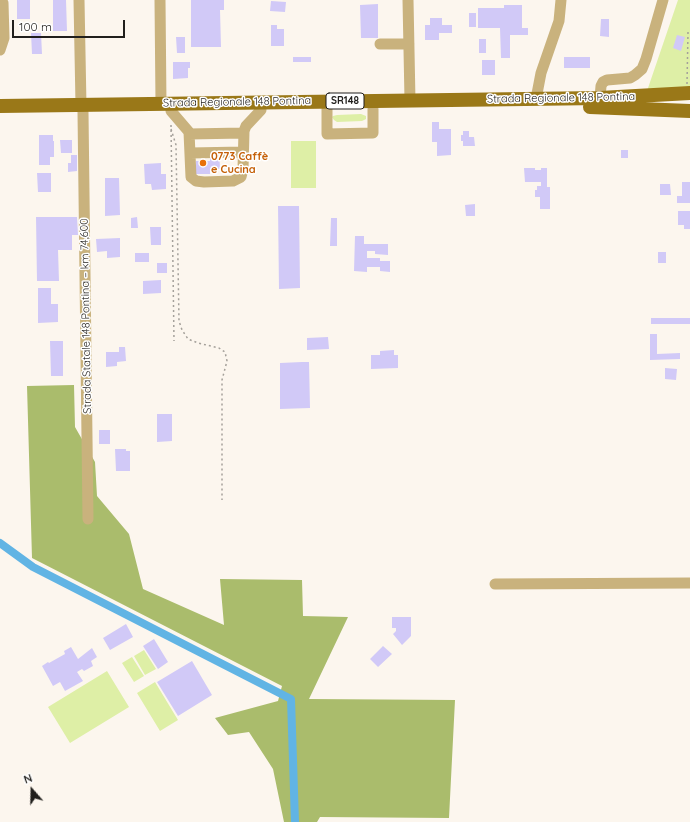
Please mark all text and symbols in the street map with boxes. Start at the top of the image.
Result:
scale bar [14,12,127,38]
text: 100 m [19,19,52,34]
street label: Strada Regionale 148 Pontina [487,90,635,106]
road number: SR148 [326,93,364,109]
street label: Strada Regionale 148 Pontina [163,94,311,110]
place label: 0773 Caffè e Cucina [211,150,268,176]
marker: 0773 Caffè e Cucina [198,158,208,168]
street label: Strada Statale 148 Pontina – km 74,600 [78,218,94,414]
north arrow [12,770,52,810]
text: N [22,771,34,787]

